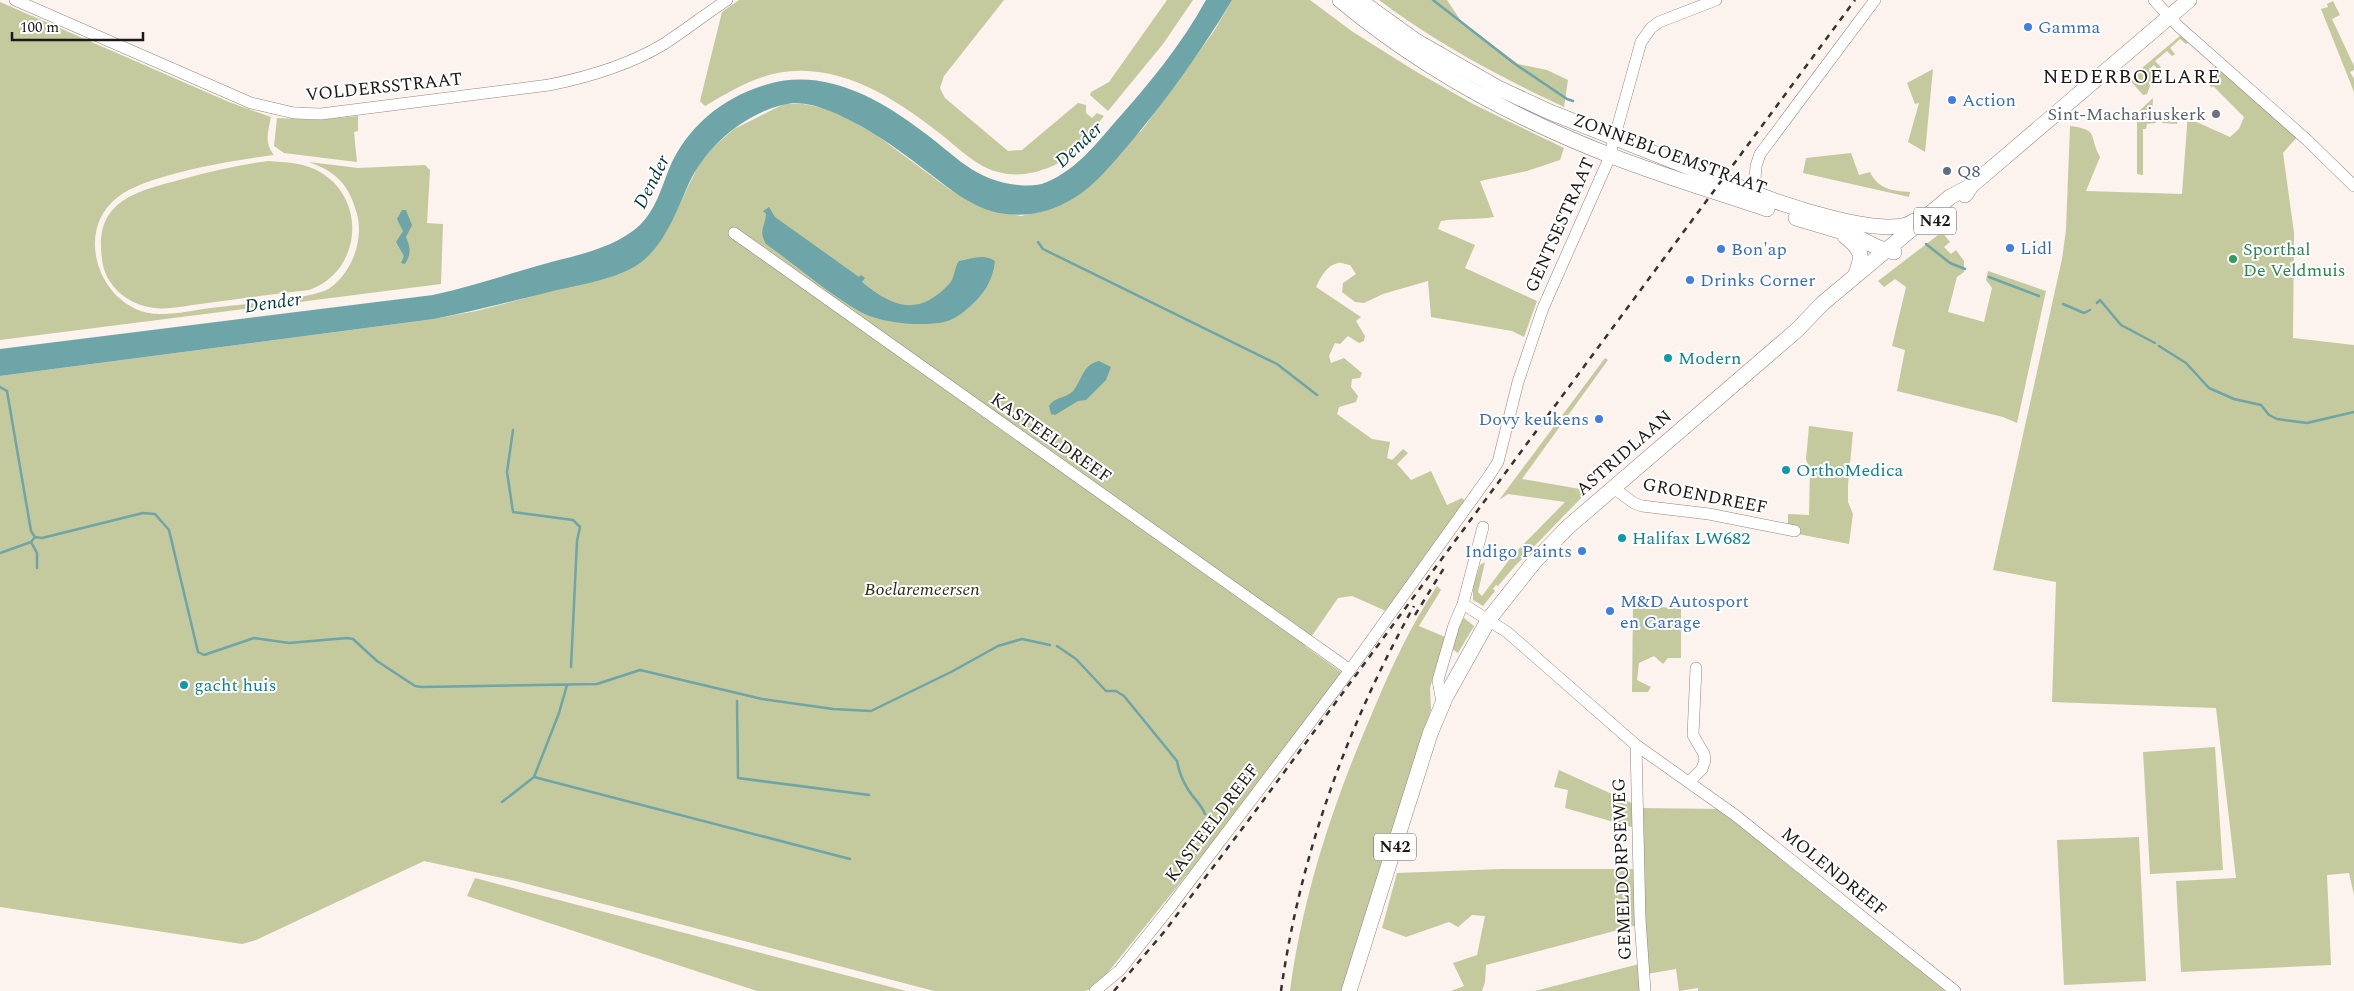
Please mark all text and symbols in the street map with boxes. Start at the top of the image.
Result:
scale bar [12,10,144,42]
place label: Gamma [2038,14,2100,41]
text: 100 m [20,16,59,39]
marker: Gamma [2022,21,2034,33]
district label: NEDERBOELARE [2043,62,2221,92]
street label: VOLDERSSTRAAT [304,65,464,109]
place label: Action [1962,87,2016,114]
marker: Action [1946,94,1958,106]
place label: Sint-Machariuskerk [2047,101,2206,128]
street label: ZONNEBLOEMSTRAAT [1569,106,1771,202]
marker: Sint-Machariuskerk [2210,108,2222,120]
water label: Dender [1048,115,1110,175]
water label: Dender [626,150,678,214]
street label: GENTSESTRAAT [1518,153,1602,297]
place label: Q8 [1957,158,1981,185]
marker: Q8 [1941,165,1953,177]
road number: N42 [1914,208,1956,235]
place label: Lidl [2020,235,2052,262]
place label: Bon'ap [1731,236,1787,263]
place label: Sporthal De Veldmuis [2243,236,2346,284]
marker: Lidl [2004,242,2016,254]
marker: Bon'ap [1715,243,1727,255]
marker: Sporthal De Veldmuis [2227,253,2239,265]
place label: Drinks Corner [1700,267,1815,294]
marker: Drinks Corner [1684,274,1696,286]
water label: Dender [243,285,304,321]
place label: Modern [1678,345,1741,372]
marker: Modern [1662,352,1674,364]
street label: KASTEELDREEF [985,386,1117,490]
street label: ASTRIDLAAN [1570,403,1678,503]
place label: Dovy keukens [1478,406,1589,433]
marker: Dovy keukens [1593,413,1605,425]
place label: OrthoMedica [1796,457,1904,484]
marker: OrthoMedica [1780,464,1792,476]
street label: GROENDREEF [1640,471,1770,521]
place label: Halifax LW682 [1632,525,1750,552]
marker: Halifax LW682 [1616,532,1628,544]
place label: Indigo Paints [1465,538,1572,565]
marker: Indigo Paints [1576,545,1588,557]
park label: Boelaremeersen [864,576,980,603]
place label: M&D Autosport en Garage [1620,588,1749,636]
marker: M&D Autosport en Garage [1604,605,1616,617]
place label: gacht huis [194,672,276,699]
marker: gacht huis [178,679,190,691]
street label: KASTEELDREEF [1158,758,1266,888]
street label: GEMELDORPSEWEG [1605,777,1639,961]
street label: MOLENDREEF [1775,821,1893,923]
road number: N42 [1374,834,1416,860]

